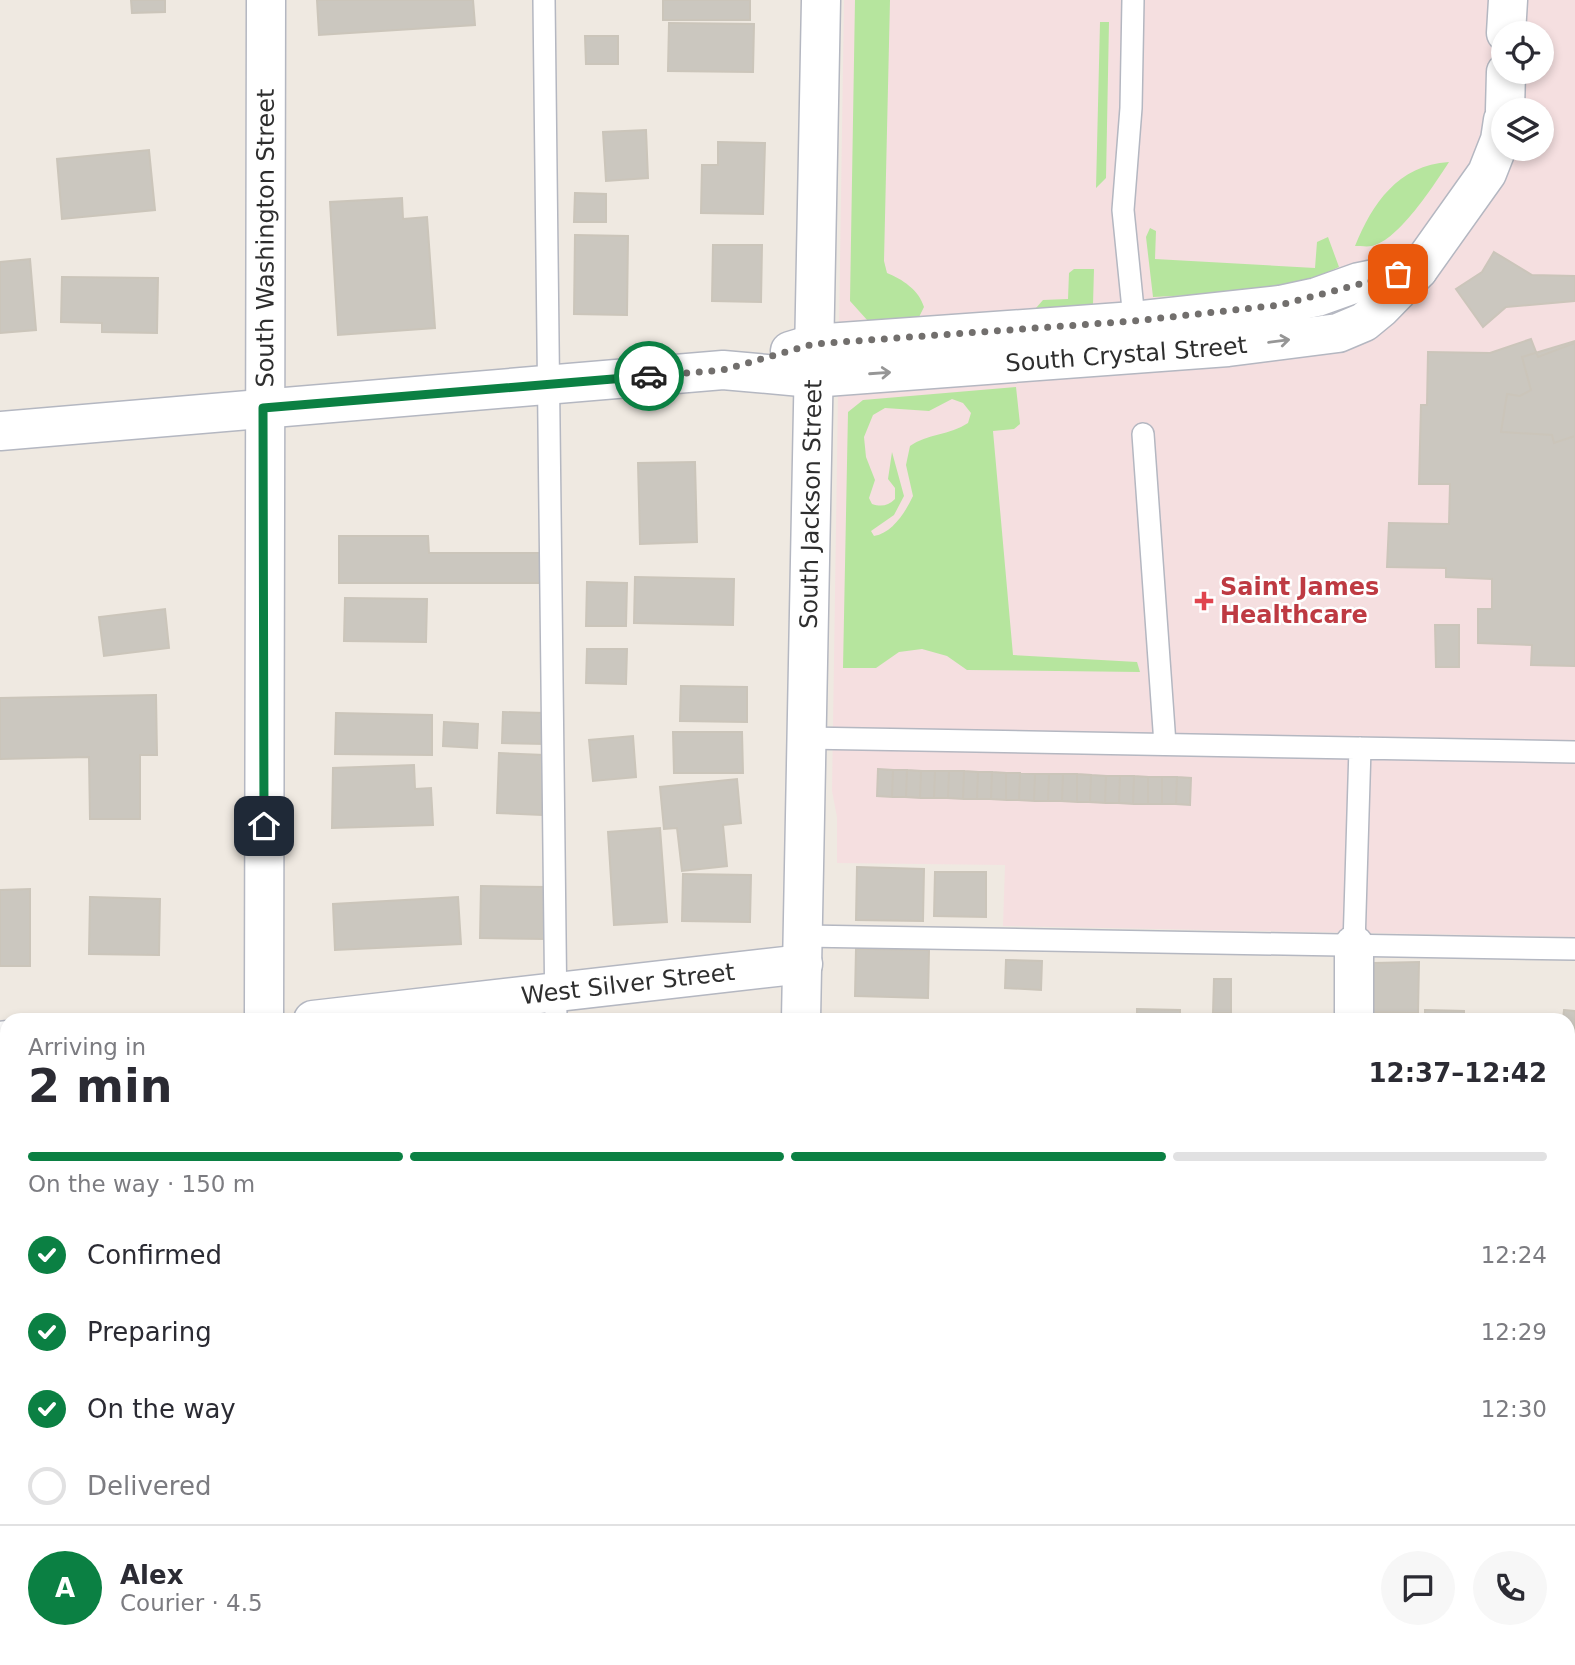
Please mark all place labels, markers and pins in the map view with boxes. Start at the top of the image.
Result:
pin [1368,244,1428,304]
place label: Saint James Healthcare [1220,573,1379,629]
marker: Saint James Healthcare [1194,591,1214,611]
pin [234,796,294,856]

